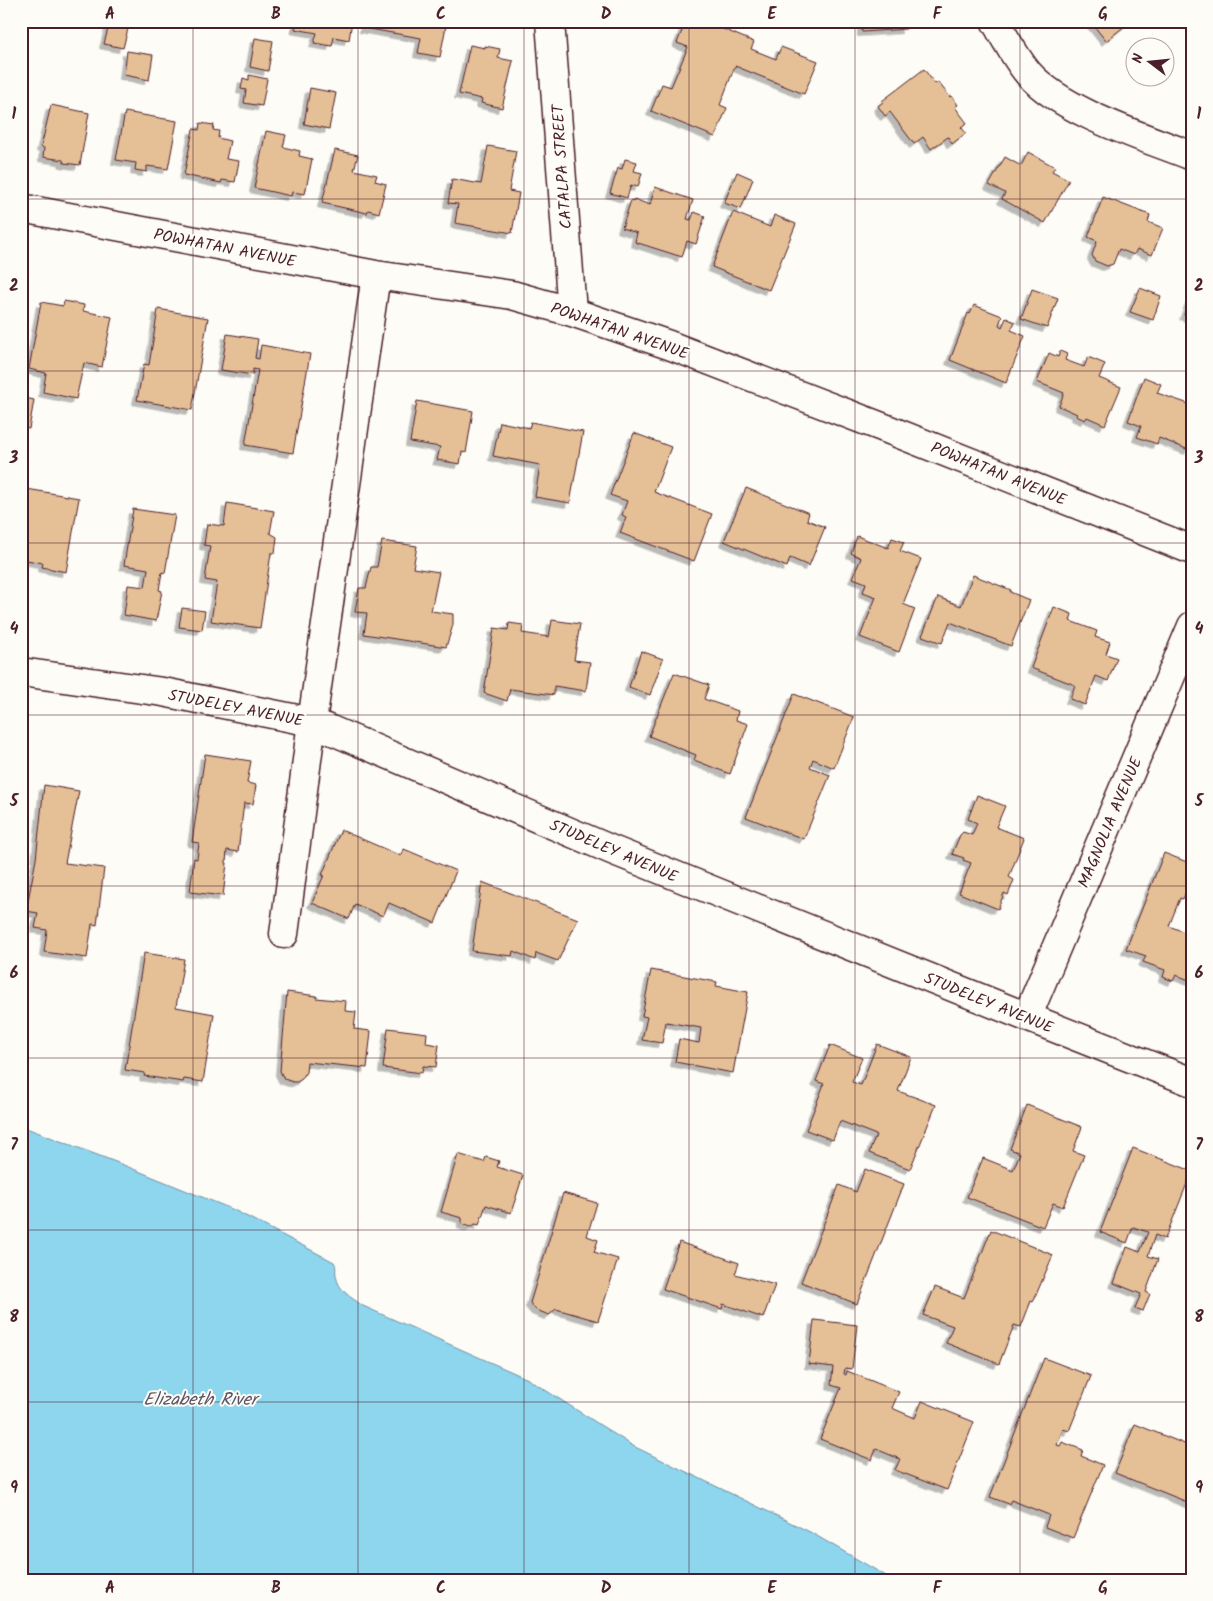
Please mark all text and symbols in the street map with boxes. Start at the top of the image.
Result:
text: A [105,2,115,27]
text: B [271,2,281,27]
text: C [436,2,446,27]
text: D [601,2,612,27]
text: E [768,2,778,27]
text: F [933,2,943,27]
text: G [1098,2,1108,27]
north arrow [1126,38,1176,88]
text: N [1127,51,1150,66]
text: 1 [12,102,17,127]
street label: CATALPA STREET [546,102,579,230]
text: 1 [1197,102,1202,127]
street label: POWHATAN AVENUE [151,222,299,275]
text: 2 [9,274,19,299]
text: 2 [1194,274,1204,299]
street label: POWHATAN AVENUE [547,296,692,367]
street label: POWHATAN AVENUE [927,436,1071,513]
text: 3 [9,446,19,471]
text: 3 [1194,446,1204,471]
text: 4 [10,617,19,642]
text: 4 [1195,617,1204,642]
street label: STUDELEY AVENUE [166,683,306,734]
street label: MAGNOLIA AVENUE [1072,753,1149,892]
text: 5 [9,789,20,814]
text: 5 [1194,789,1205,814]
street label: STUDELEY AVENUE [545,813,682,890]
text: 6 [10,961,19,986]
text: 6 [1195,961,1204,986]
street label: STUDELEY AVENUE [920,966,1057,1041]
text: 7 [10,1133,18,1158]
text: 7 [1195,1133,1203,1158]
text: 8 [9,1305,19,1330]
text: 8 [1194,1305,1204,1330]
water label: Elizabeth River [143,1386,261,1415]
text: 9 [10,1476,18,1501]
text: 9 [1195,1476,1203,1501]
text: A [105,1576,115,1601]
text: B [271,1576,281,1601]
text: C [436,1576,446,1601]
text: D [601,1576,612,1601]
text: E [768,1576,778,1601]
text: F [933,1576,943,1601]
text: G [1098,1576,1108,1601]

